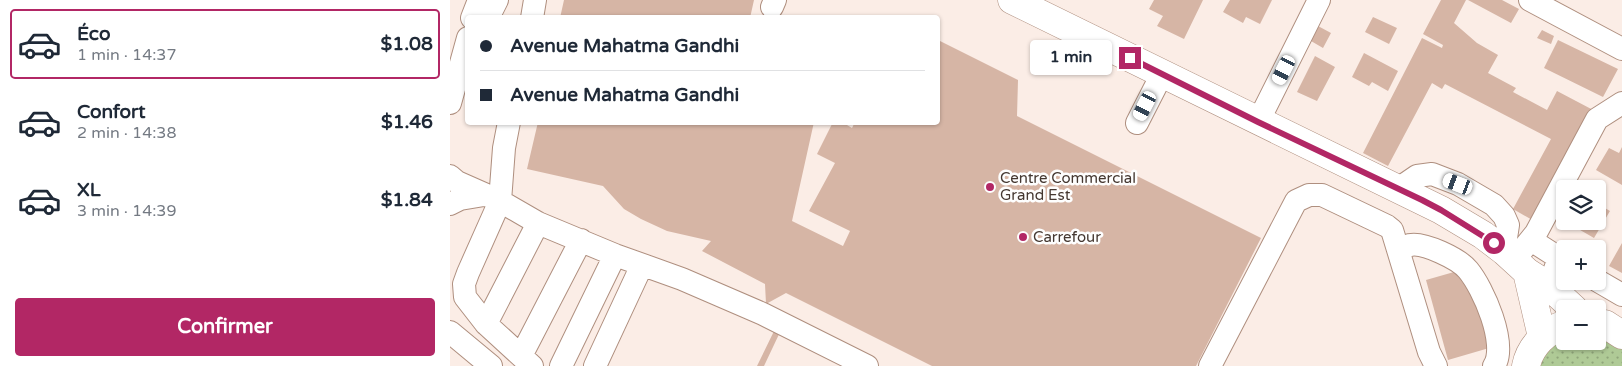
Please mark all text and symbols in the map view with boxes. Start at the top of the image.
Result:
icon: car [17,22,62,67]
text: Éco [77,23,110,45]
text: $1.08 [381,33,433,55]
text: Avenue Mahatma Gandhi [510,35,739,57]
callout: 1 min [1030,40,1112,76]
text: 1 min · 14:37 [77,45,176,65]
text: 1 min [1050,47,1092,67]
route end [1119,47,1141,69]
car [1270,53,1297,87]
text: Avenue Mahatma Gandhi [510,84,739,106]
car [1131,89,1158,123]
icon: car [17,100,62,145]
text: Confort [77,101,146,123]
text: $1.46 [381,111,433,133]
text: 2 min · 14:38 [77,123,176,143]
place label: Centre Commercial Grand Est [1000,169,1136,204]
car [1441,172,1474,196]
icon: car [17,178,62,223]
text: XL [77,179,101,201]
map controls [1556,180,1606,350]
button: layers [1556,180,1606,230]
marker: Centre Commercial Grand Est [984,181,996,193]
text: $1.84 [381,189,433,211]
text: 3 min · 14:39 [77,201,176,221]
place label: Carrefour [1033,228,1101,246]
marker: Carrefour [1017,231,1029,243]
route start [1483,232,1505,254]
button: + [1556,240,1606,290]
button: Confirmer [15,298,435,356]
button: − [1556,300,1606,350]

